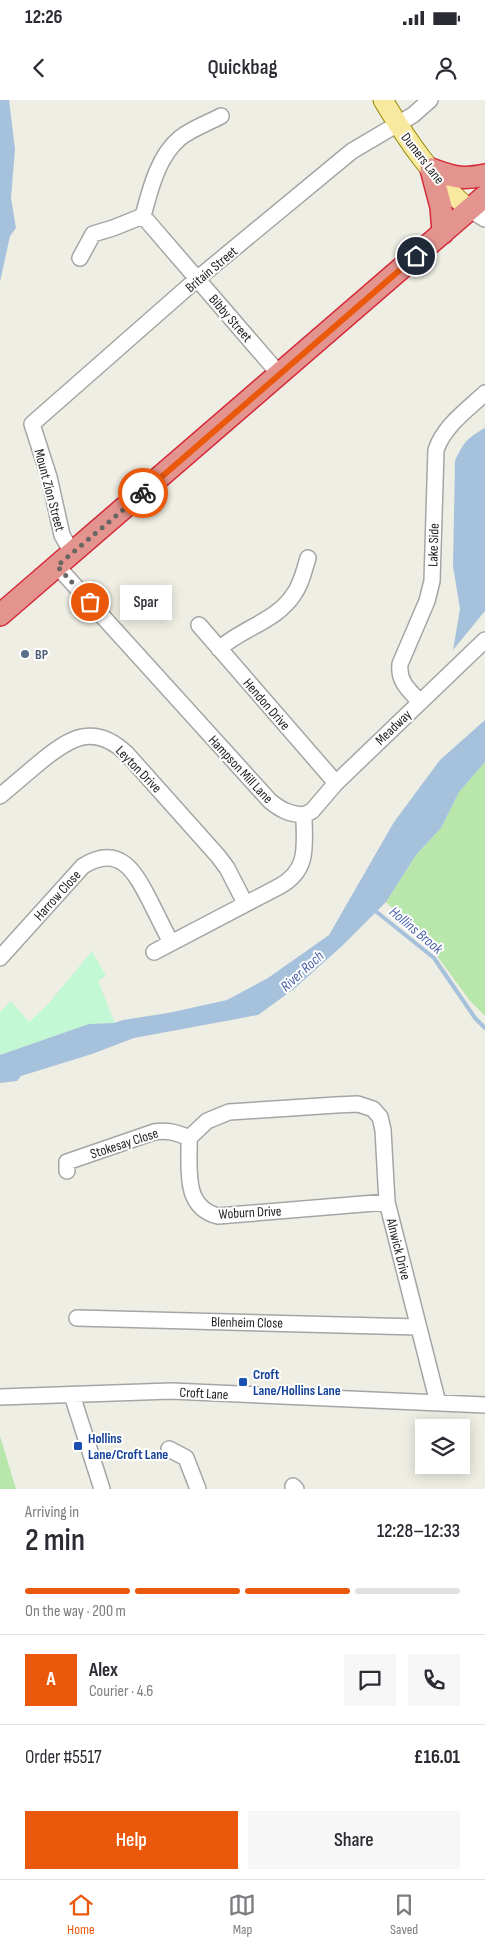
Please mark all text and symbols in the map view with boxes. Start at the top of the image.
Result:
text: 12:26 [25,6,63,29]
icon: back [25,54,53,82]
text: Quickbag [207,54,278,81]
icon: person [432,54,460,82]
street label: Dumers Lane [397,129,448,187]
pin [395,235,437,277]
icon: home [402,242,430,270]
street label: Britain Street [182,243,241,296]
street label: Bibby Street [205,291,256,346]
street label: Mount Zion Street [30,447,69,533]
courier [118,468,168,518]
icon: bike [129,479,157,507]
street label: Lake Side [424,523,443,567]
pin [69,581,111,623]
callout: Spar [120,584,172,620]
icon: bag [76,588,104,616]
text: Spar [133,593,159,612]
place label: BP [35,646,48,663]
marker: BP [19,648,31,660]
street label: Hendon Drive [240,675,294,734]
street label: Meadway [372,706,415,749]
street label: Hampson Mill Lane [205,732,276,807]
street label: Leyton Drive [112,742,165,796]
street label: Harrow Close [30,867,84,924]
water label: Hollins Brook [385,902,447,959]
water label: River Roch [277,947,328,996]
street label: Stokesay Close [88,1125,160,1162]
street label: Woburn Drive [218,1202,282,1223]
street label: Alnwick Drive [382,1216,414,1282]
street label: Blenheim Close [211,1313,283,1332]
place label: Croft Lane/Hollins Lane [253,1366,341,1399]
marker: Croft Lane/Hollins Lane [237,1376,249,1388]
street label: Croft Lane [179,1384,229,1403]
map controls [415,1419,470,1474]
button: layers [415,1419,470,1474]
place label: Hollins Lane/Croft Lane [88,1430,168,1463]
marker: Hollins Lane/Croft Lane [72,1440,84,1452]
text: Arriving in [25,1503,79,1522]
text: 12:28–12:33 [377,1520,460,1543]
text: 2 min [25,1521,85,1560]
text: On the way · 200 m [25,1602,126,1621]
button: chat [344,1654,396,1706]
button: phone [408,1654,460,1706]
text: Alex [89,1659,118,1682]
text: A [46,1668,56,1691]
text: Courier · 4.6 [89,1682,153,1701]
text: Order #5517 [25,1746,102,1769]
text: £16.01 [414,1746,460,1769]
button: Help [25,1811,238,1869]
button: Share [248,1811,460,1869]
tab: Home [67,1891,95,1938]
tab: Map [228,1891,256,1938]
tab: Saved [390,1891,418,1938]

